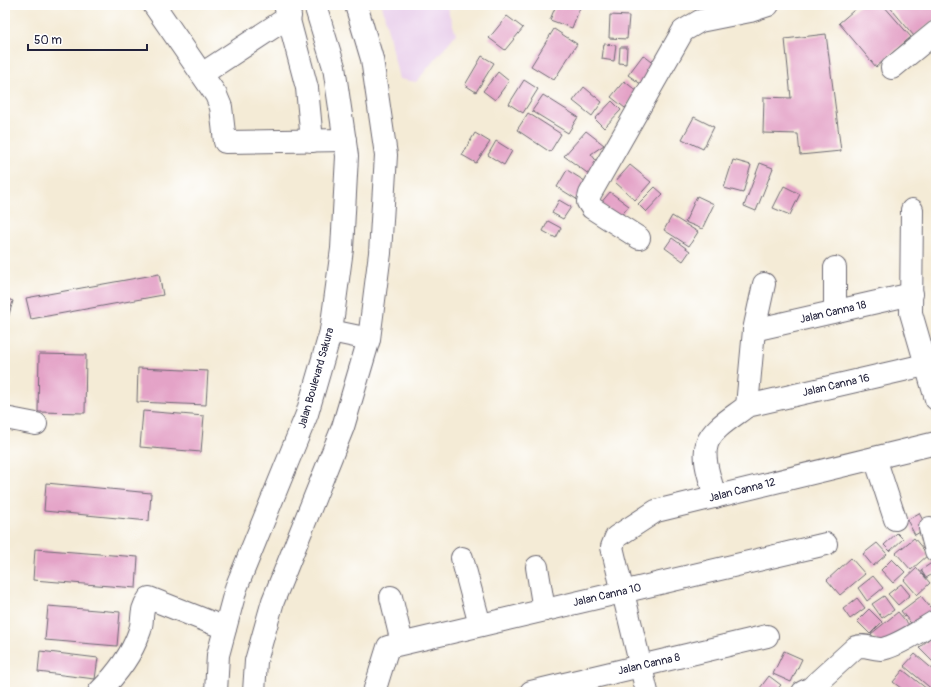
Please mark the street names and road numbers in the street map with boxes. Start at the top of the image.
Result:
street label: Jalan Canna 18 [799,298,868,326]
street label: Jalan Boulevard Sakura [295,326,337,430]
street label: Jalan Canna 16 [801,371,871,399]
street label: Jalan Canna 12 [707,475,777,505]
street label: Jalan Canna 10 [572,581,642,609]
street label: Jalan Canna 8 [617,650,682,677]

